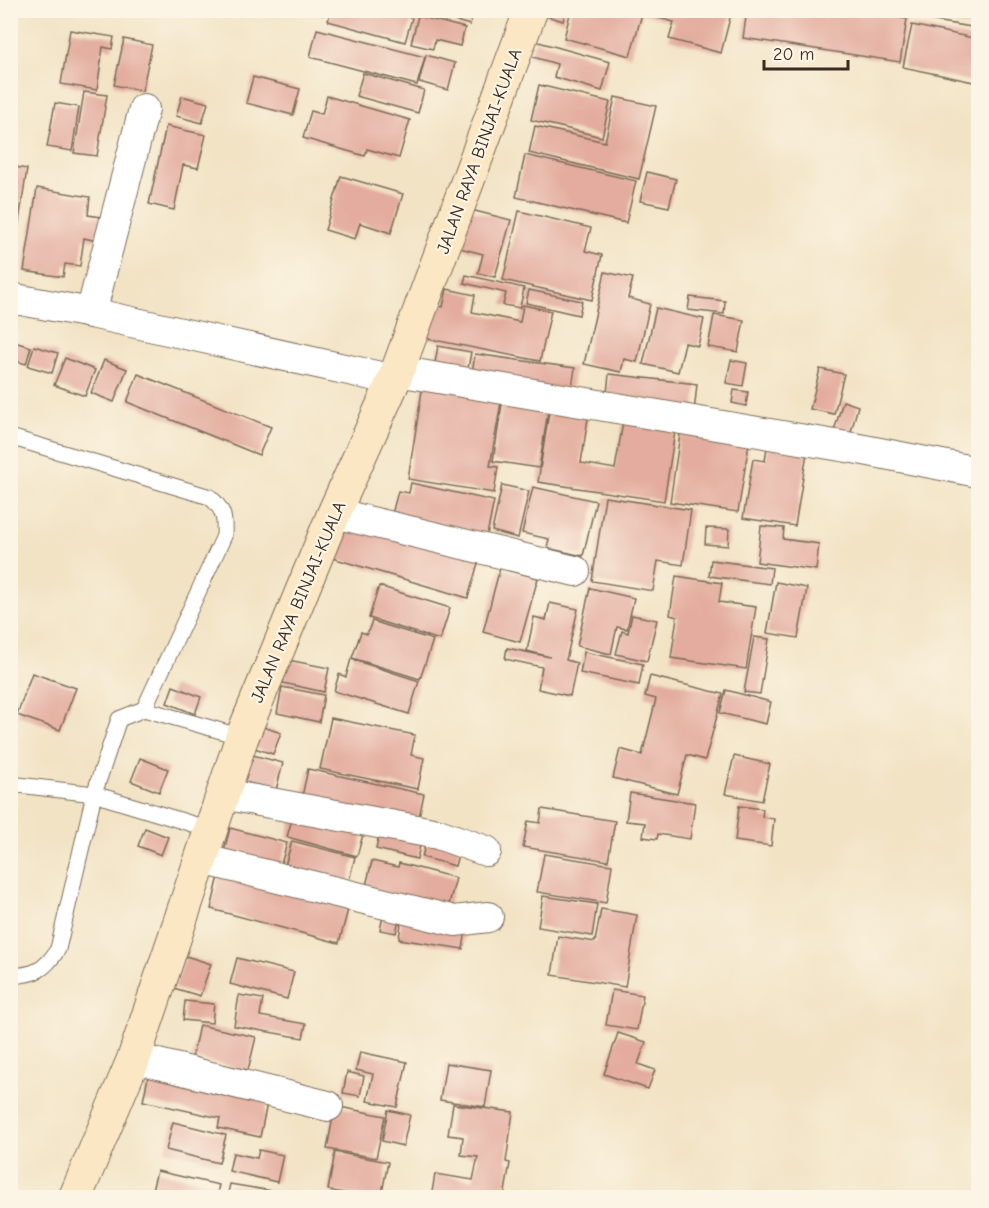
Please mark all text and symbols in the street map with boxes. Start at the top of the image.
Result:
scale bar [764,33,848,71]
text: 20 m [773,44,814,65]
street label: JALAN RAYA BINJAI-KUALA [433,46,526,257]
street label: JALAN RAYA BINJAI-KUALA [246,498,350,706]

